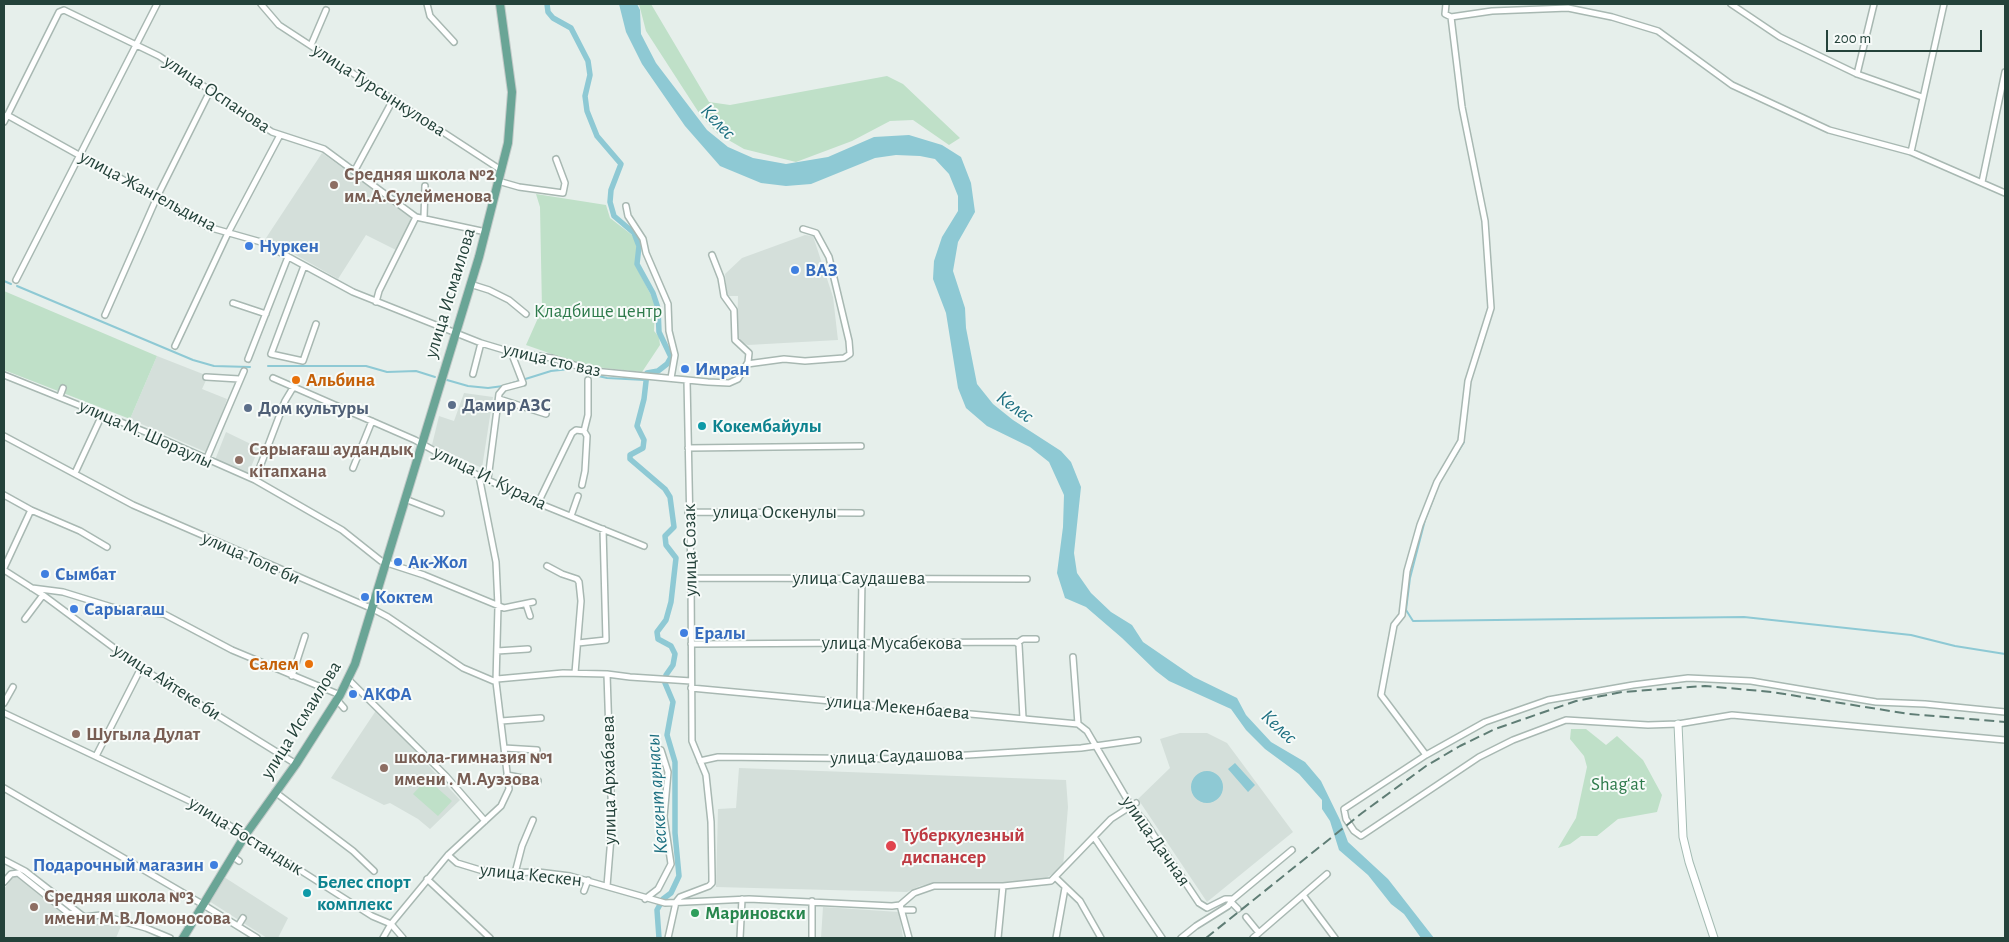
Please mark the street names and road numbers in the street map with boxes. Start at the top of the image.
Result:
street label: улица Турсынкулова [308,38,450,142]
street label: улица Оспанова [159,50,275,138]
street label: улица Жангельдина [75,145,221,237]
street label: улица Исмаилова [419,225,481,361]
street label: улица сто ваз [501,338,603,382]
street label: улица М. Шораулы [76,394,216,474]
street label: улица И. Курала [430,441,550,515]
street label: улица Оскенулы [713,501,837,523]
street label: улица Созак [678,503,702,597]
street label: улица Толе би [198,526,304,590]
street label: улица Саудашева [793,567,925,589]
street label: улица Мусабекова [822,632,962,654]
street label: улица Айтеке би [109,639,225,725]
street label: улица Исмаилова [256,657,346,783]
street label: улица Мекенбаева [825,689,971,725]
street label: улица Архабаева [596,715,622,845]
street label: улица Саудашова [830,742,964,770]
street label: улица Дачная [1116,791,1196,891]
street label: улица Бостандык [184,792,308,880]
street label: улица Кескен [479,858,583,892]

